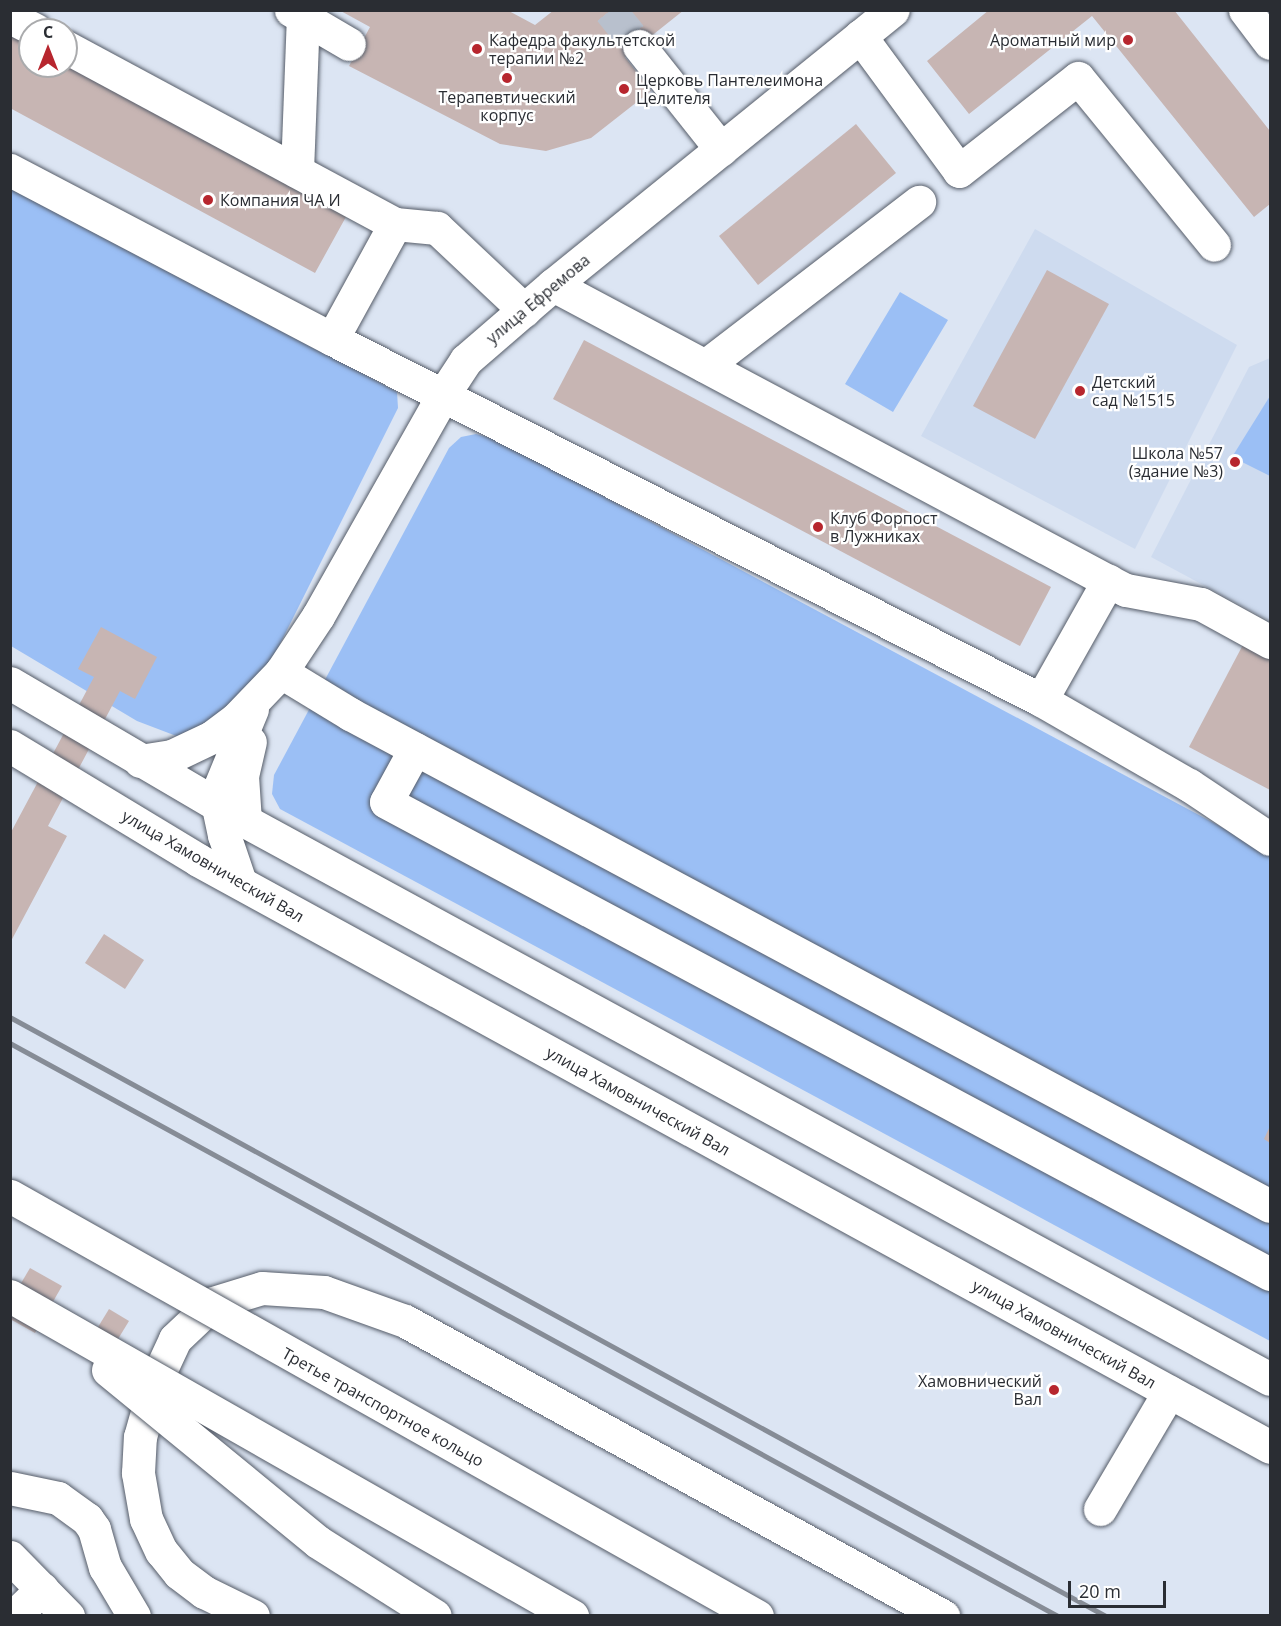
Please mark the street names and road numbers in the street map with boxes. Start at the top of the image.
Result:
street label: улица Ефремова [482,250,594,348]
street label: улица Хамовнический Вал [119,806,307,926]
street label: улица Хамовнический Вал [543,1042,733,1160]
street label: улица Хамовнический Вал [969,1275,1159,1393]
street label: Третье транспортное кольцо [279,1343,487,1471]

